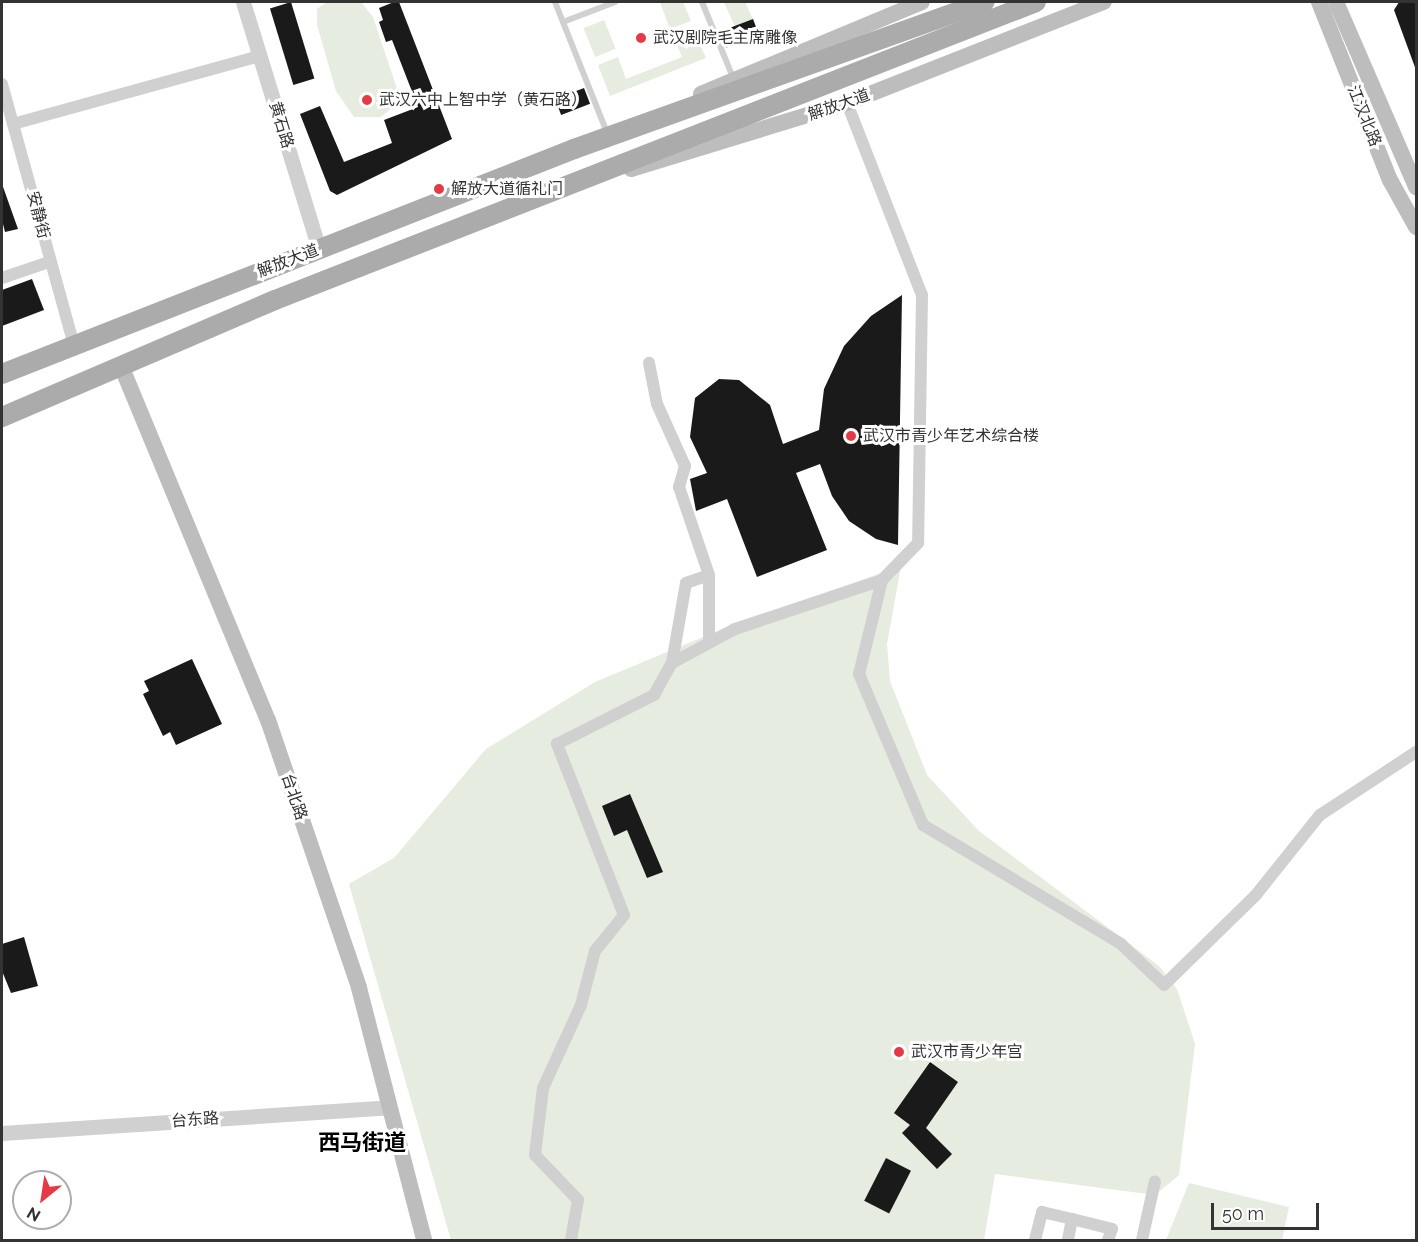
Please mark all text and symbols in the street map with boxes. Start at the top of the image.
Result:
place label: 武汉剧院毛主席雕像 [653,28,797,48]
marker: 武汉剧院毛主席雕像 [634,31,648,45]
street label: 江汉北路 [1343,83,1385,149]
street label: 解放大道 [806,86,872,124]
place label: 武汉六中上智中学（黄石路） [379,90,587,110]
marker: 武汉六中上智中学（黄石路） [360,93,374,107]
street label: 黄石路 [265,99,297,151]
place label: 解放大道循礼门 [451,179,563,199]
marker: 解放大道循礼门 [432,182,446,196]
street label: 安静街 [23,189,53,241]
street label: 解放大道 [255,241,321,281]
place label: 武汉市青少年艺术综合楼 [863,426,1039,446]
marker: 武汉市青少年艺术综合楼 [844,429,858,443]
street label: 台北路 [277,771,311,823]
place label: 武汉市青少年宫 [911,1042,1023,1062]
marker: 武汉市青少年宫 [892,1045,906,1059]
street label: 台东路 [170,1109,220,1131]
district label: 西马街道 [318,1130,406,1156]
north arrow [12,1170,72,1230]
scale bar [1214,1191,1322,1229]
text: N [24,1203,44,1226]
text: 50 m [1222,1203,1264,1224]

